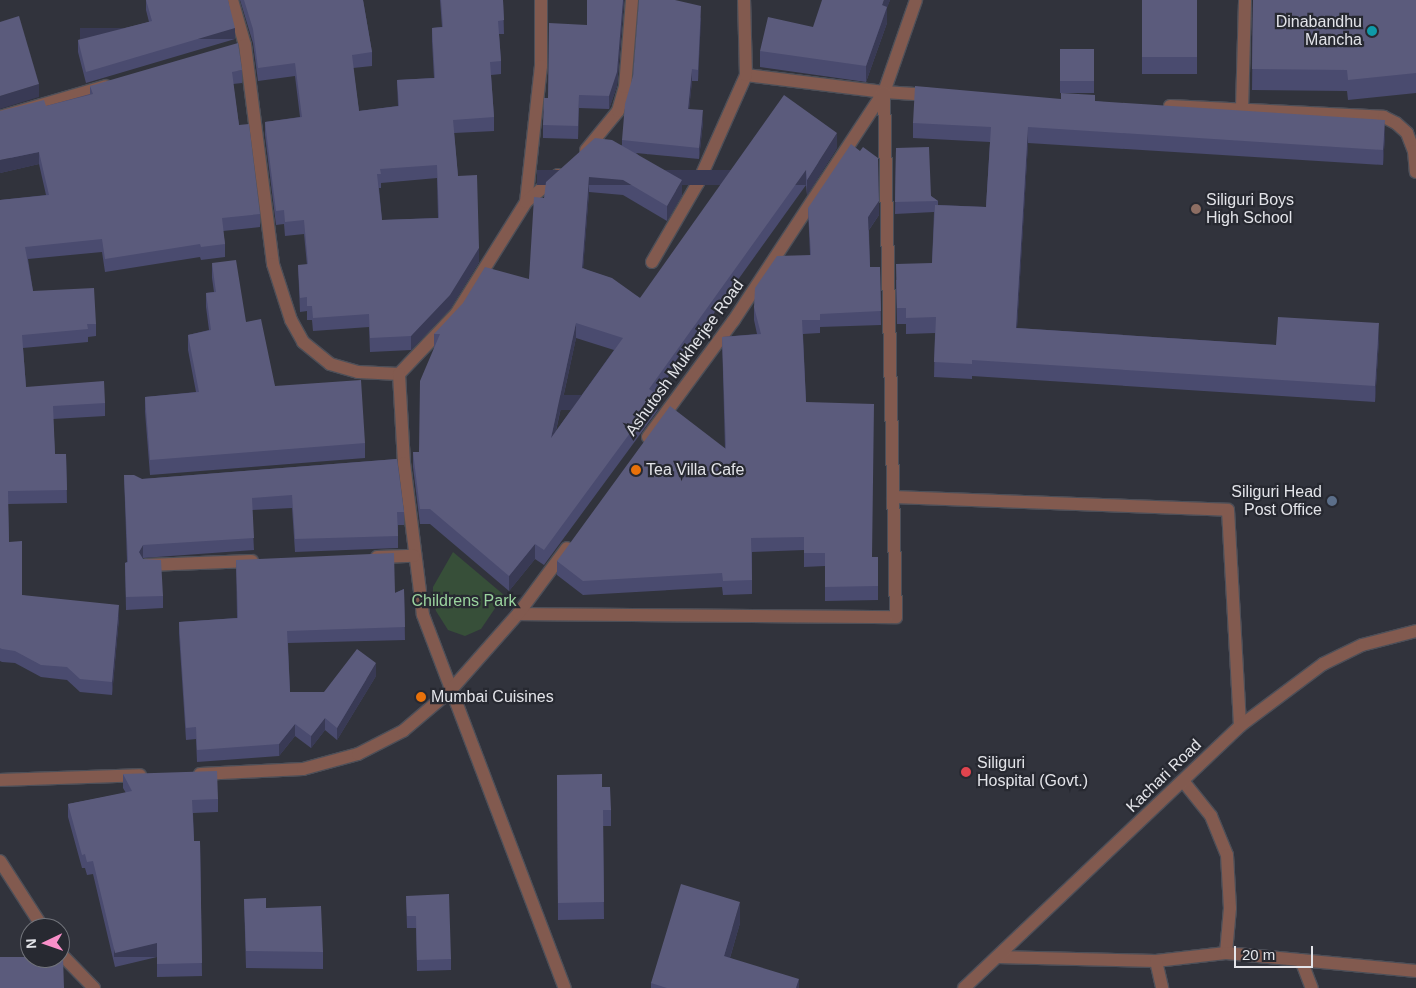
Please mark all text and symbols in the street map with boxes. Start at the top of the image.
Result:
place label: Dinabandhu Mancha [1276,12,1362,50]
marker: Dinabandhu Mancha [1366,25,1378,37]
place label: Siliguri Boys High School [1206,190,1294,228]
marker: Siliguri Boys High School [1190,203,1202,215]
street label: Ashutosh Mukherjee Road [622,276,748,440]
place label: Tea Villa Cafe [646,460,744,480]
marker: Tea Villa Cafe [630,464,642,476]
place label: Siliguri Head Post Office [1231,482,1322,520]
marker: Siliguri Head Post Office [1326,495,1338,507]
park label: Childrens Park [412,591,516,611]
place label: Mumbai Cuisines [431,687,554,707]
marker: Mumbai Cuisines [415,691,427,703]
street label: Kachari Road [1122,735,1206,817]
place label: Siliguri Hospital (Govt.) [977,753,1088,791]
marker: Siliguri Hospital (Govt.) [959,765,973,779]
north arrow [20,918,70,968]
scale bar [1236,936,1315,968]
text: N [23,938,39,949]
text: 20 m [1242,946,1275,963]

